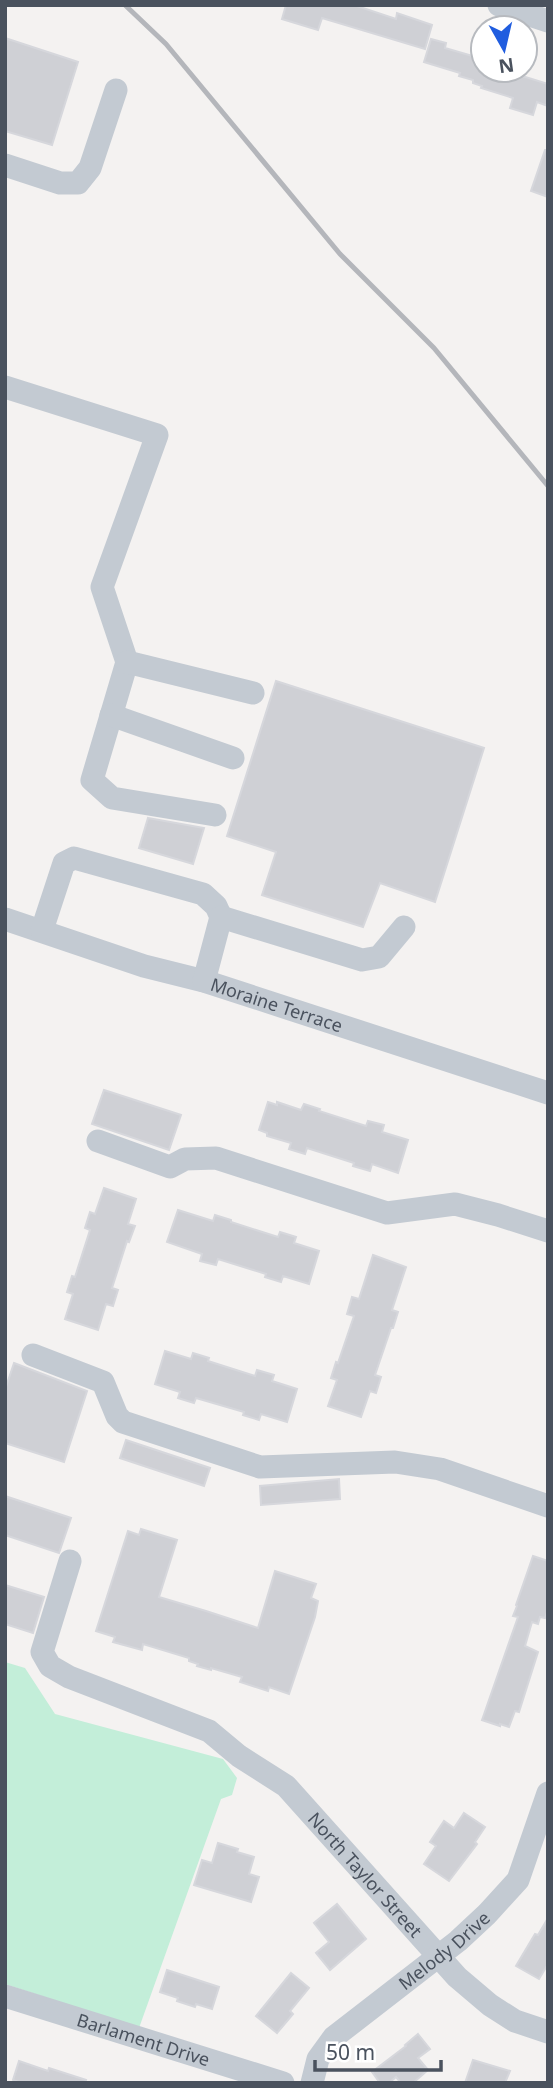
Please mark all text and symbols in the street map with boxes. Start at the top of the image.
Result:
north arrow [469,14,539,84]
text: N [497,52,516,80]
street label: Moraine Terrace [208,972,346,1037]
street label: North Taylor Street [303,1807,428,1943]
street label: Melody Drive [393,1906,495,1995]
street label: Barlament Drive [74,2007,213,2071]
scale bar [315,2028,441,2072]
text: 50 m [326,2038,375,2066]

